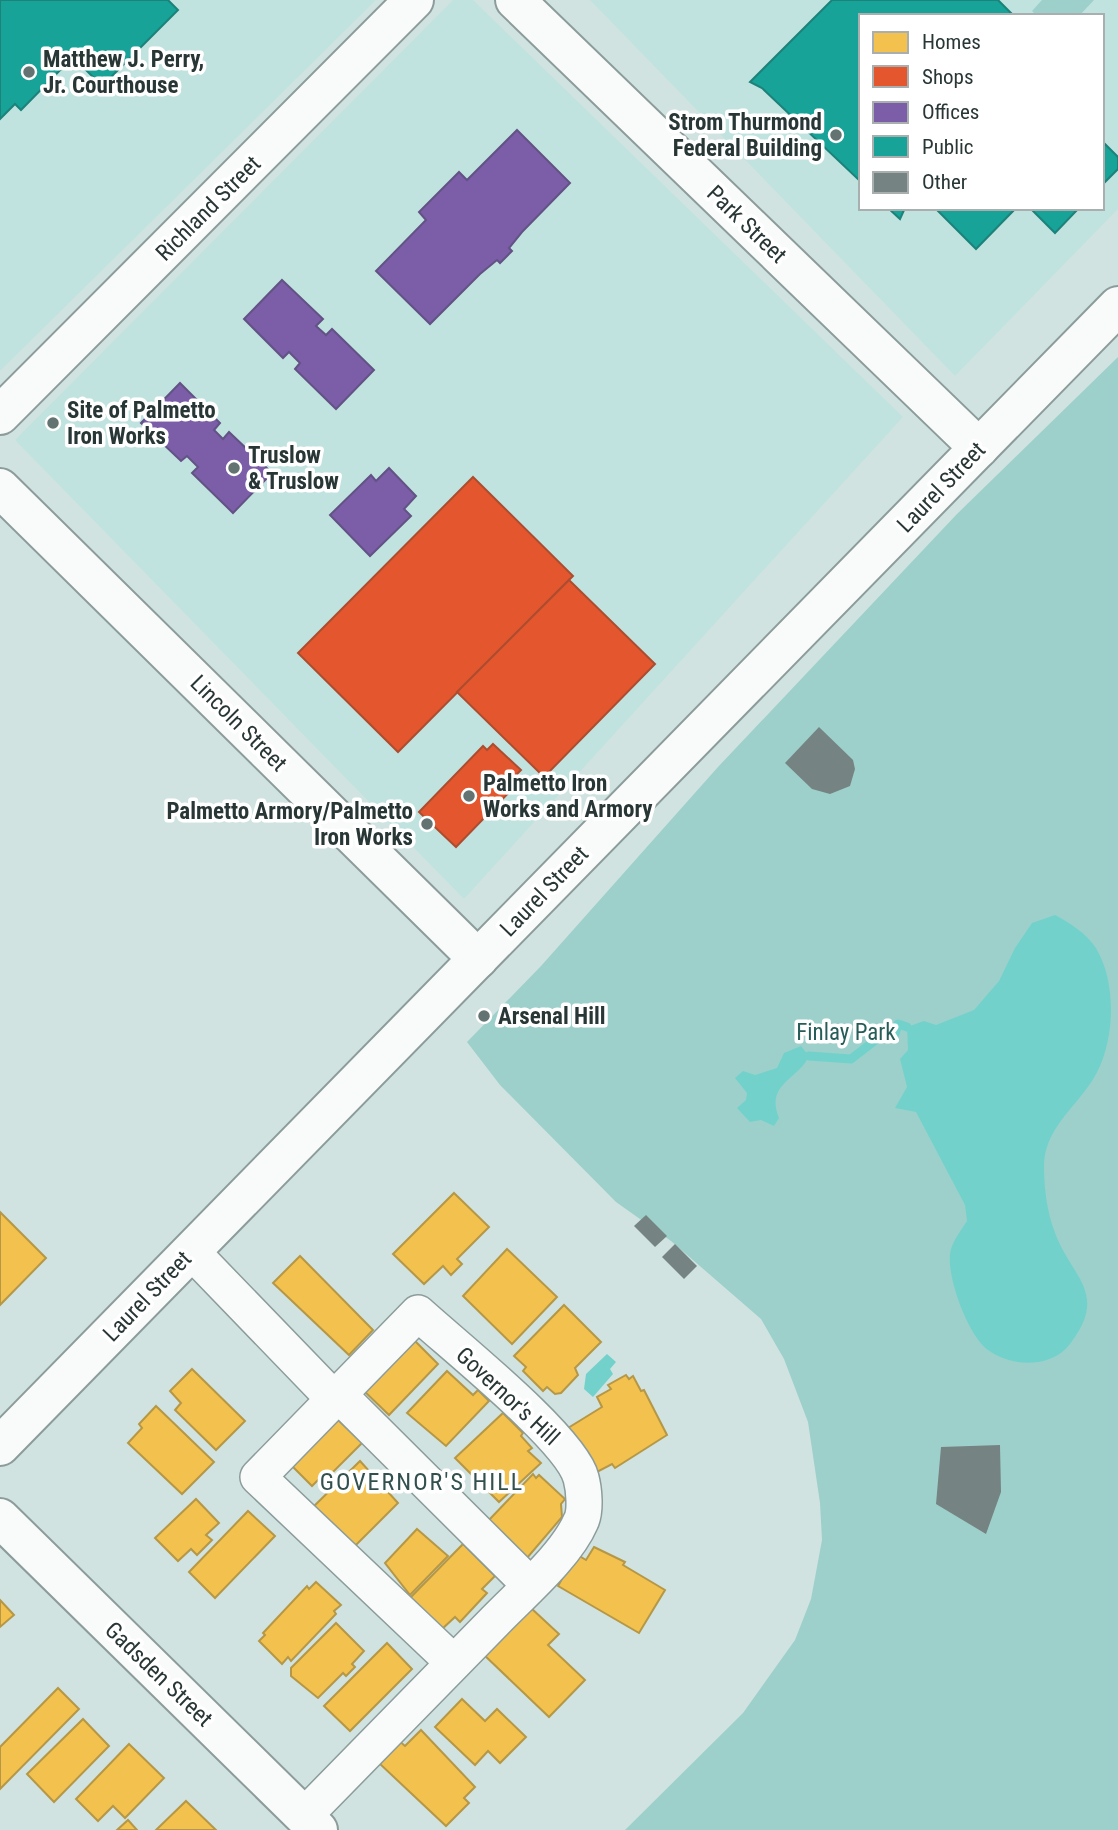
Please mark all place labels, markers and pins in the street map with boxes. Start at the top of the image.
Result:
place label: Matthew J. Perry, Jr. Courthouse [43,46,204,99]
marker: Matthew J. Perry, Jr. Courthouse [21,64,37,80]
place label: Strom Thurmond Federal Building [668,109,822,162]
marker: Strom Thurmond Federal Building [828,127,844,143]
place label: Site of Palmetto Iron Works [67,397,216,450]
marker: Site of Palmetto Iron Works [45,415,61,431]
place label: Truslow & Truslow [248,442,339,495]
marker: Truslow & Truslow [226,460,242,476]
place label: Palmetto Iron Works and Armory [483,770,653,823]
marker: Palmetto Iron Works and Armory [461,788,477,804]
place label: Palmetto Armory/Palmetto Iron Works [166,798,413,851]
marker: Palmetto Armory/Palmetto Iron Works [419,816,435,832]
place label: Arsenal Hill [498,1003,606,1030]
marker: Arsenal Hill [476,1008,492,1024]

